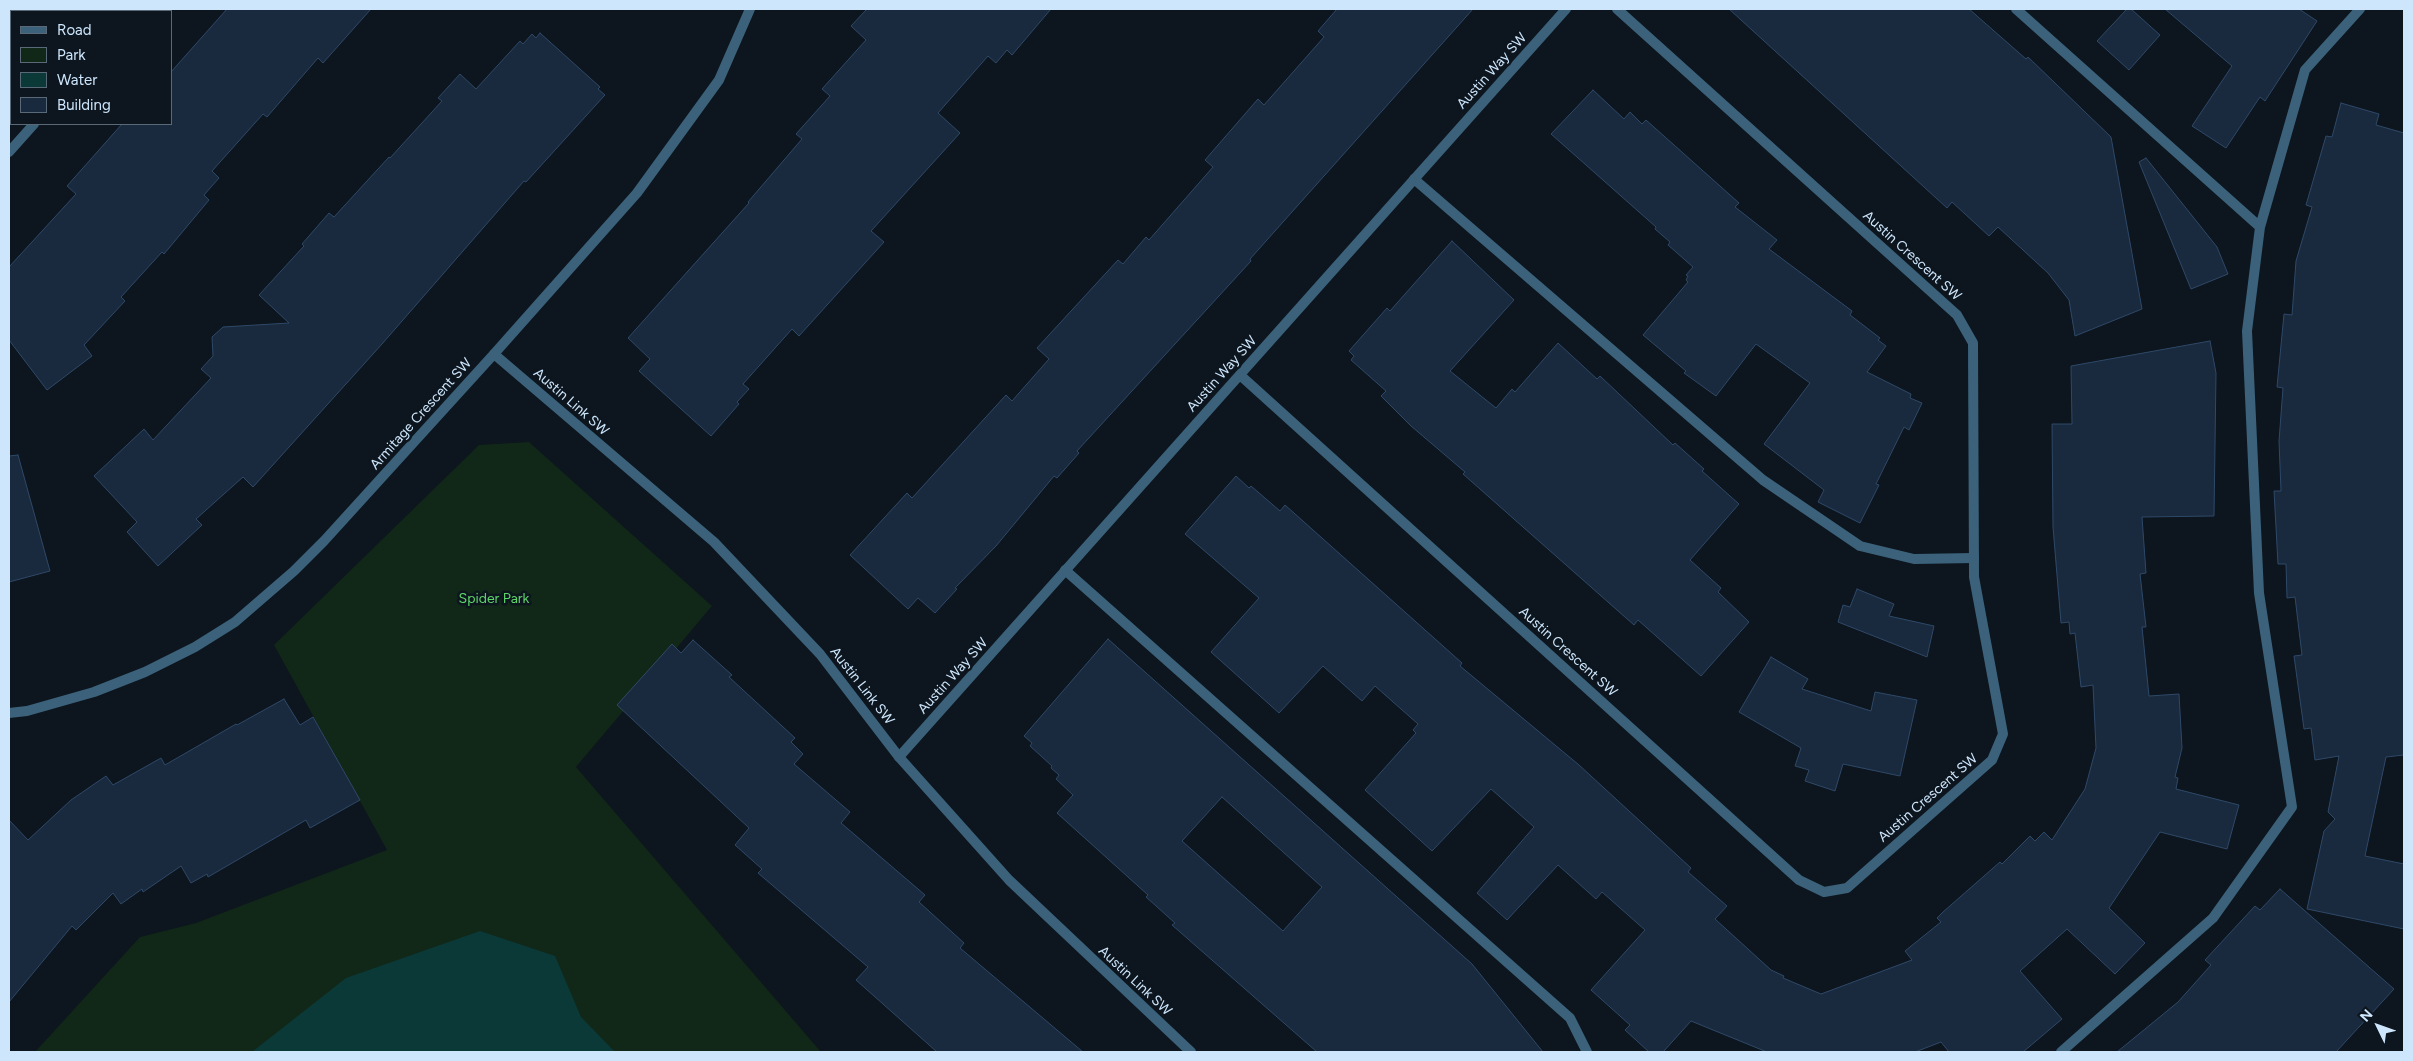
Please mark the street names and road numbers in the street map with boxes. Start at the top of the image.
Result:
street label: Austin Way SW [1454,30,1530,112]
street label: Austin Crescent SW [1859,207,1965,305]
street label: Austin Way SW [1184,333,1260,415]
street label: Armitage Crescent SW [367,355,475,473]
street label: Austin Link SW [530,365,612,439]
street label: Austin Crescent SW [1515,603,1621,701]
street label: Austin Way SW [915,635,991,717]
street label: Austin Link SW [826,644,898,728]
street label: Austin Crescent SW [1875,750,1981,846]
street label: Austin Link SW [1095,943,1175,1019]

